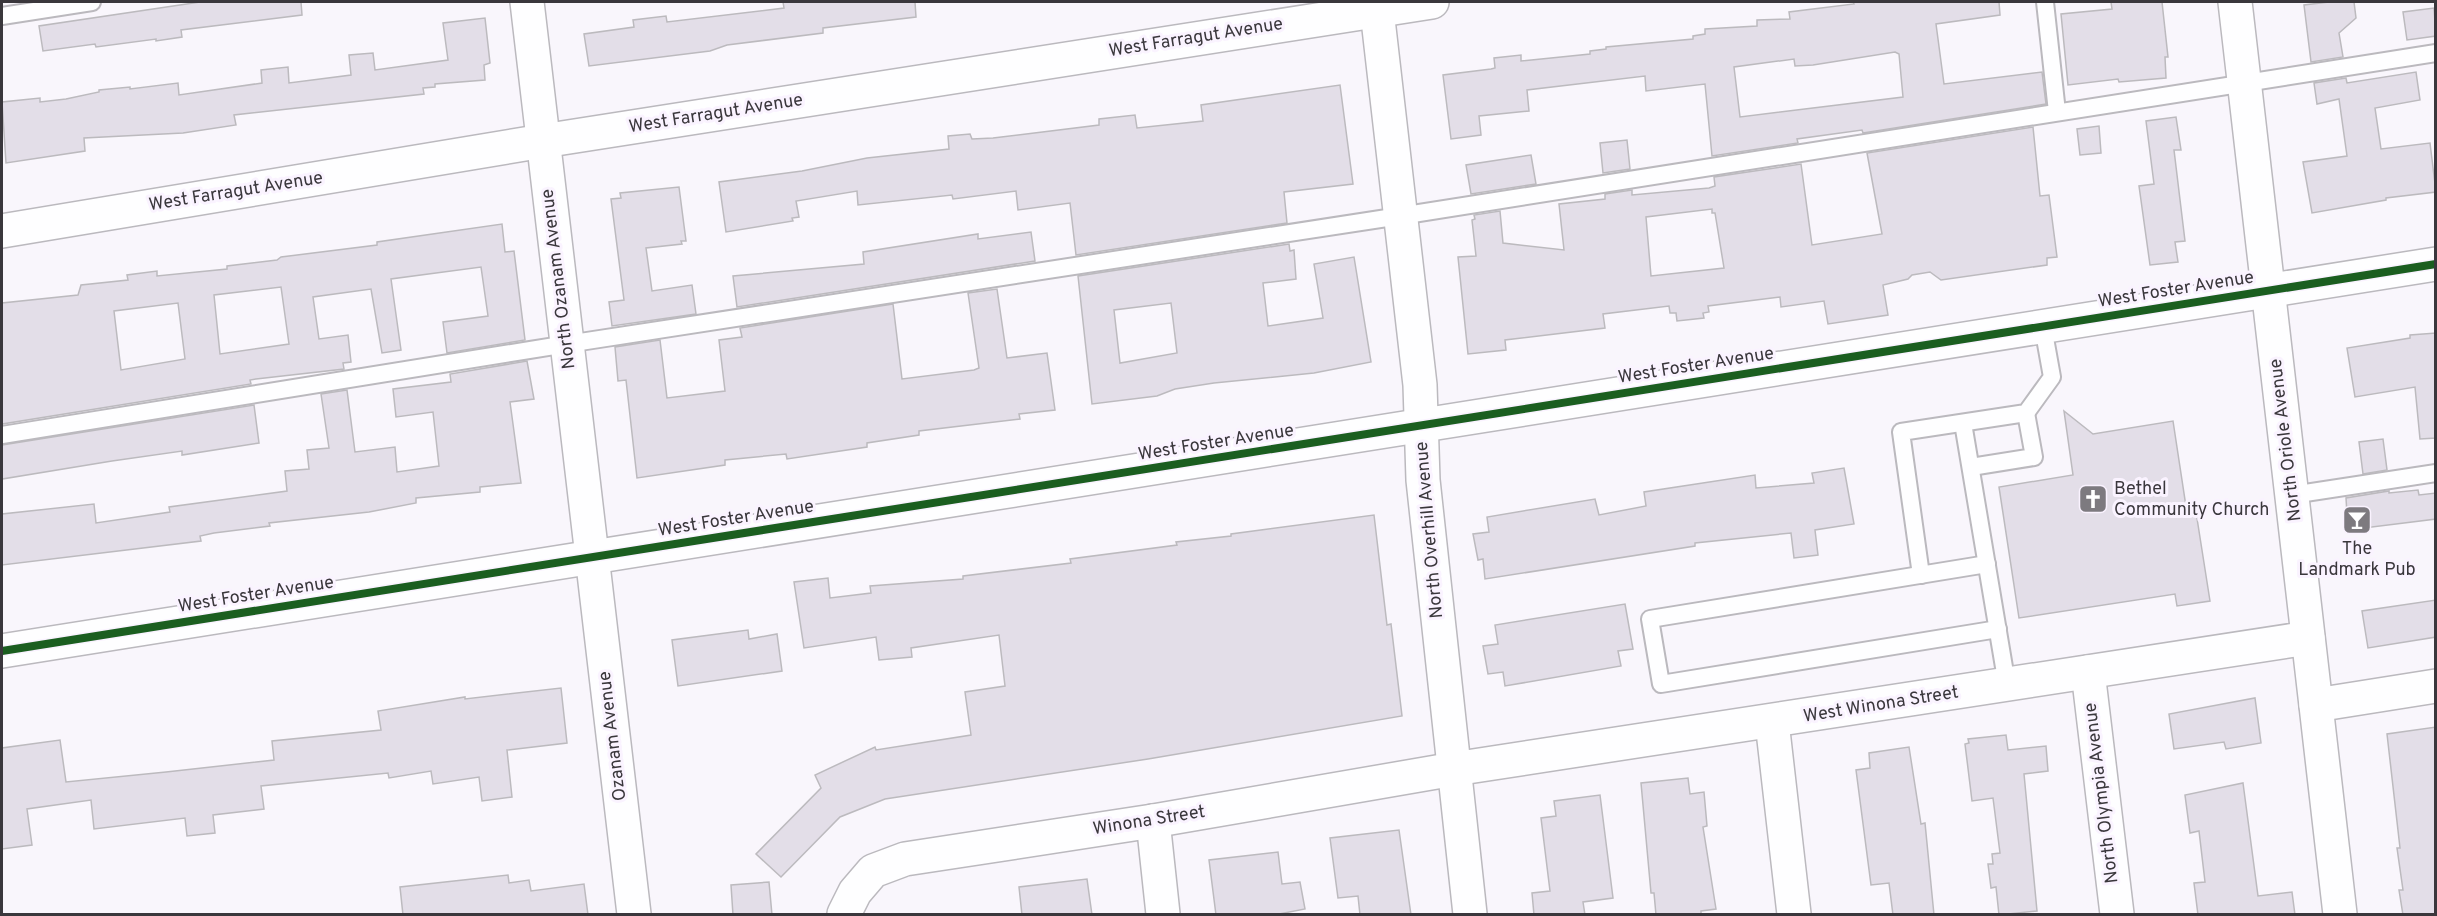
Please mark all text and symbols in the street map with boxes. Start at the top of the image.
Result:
street label: West Farragut Avenue [1107,13,1285,63]
street label: West Farragut Avenue [627,89,805,139]
street label: West Farragut Avenue [147,167,325,217]
street label: North Ozanam Avenue [537,188,581,370]
street label: West Foster Avenue [2096,266,2256,314]
street label: West Foster Avenue [1616,342,1776,390]
street label: North Oriole Avenue [2265,357,2307,523]
street label: West Foster Avenue [1136,419,1296,467]
street label: North Overhill Avenue [1411,441,1449,619]
place label: Bethel Community Church [2114,478,2269,522]
church icon: Bethel Community Church [2077,483,2109,515]
street label: West Foster Avenue [656,495,816,543]
bar icon: The Landmark Pub [2341,504,2373,536]
place label: The Landmark Pub [2298,538,2416,582]
street label: West Foster Avenue [176,571,336,619]
street label: Ozanam Avenue [594,670,632,802]
street label: West Winona Street [1802,681,1960,729]
street label: North Olympia Avenue [2080,701,2124,885]
street label: Winona Street [1091,801,1207,841]

